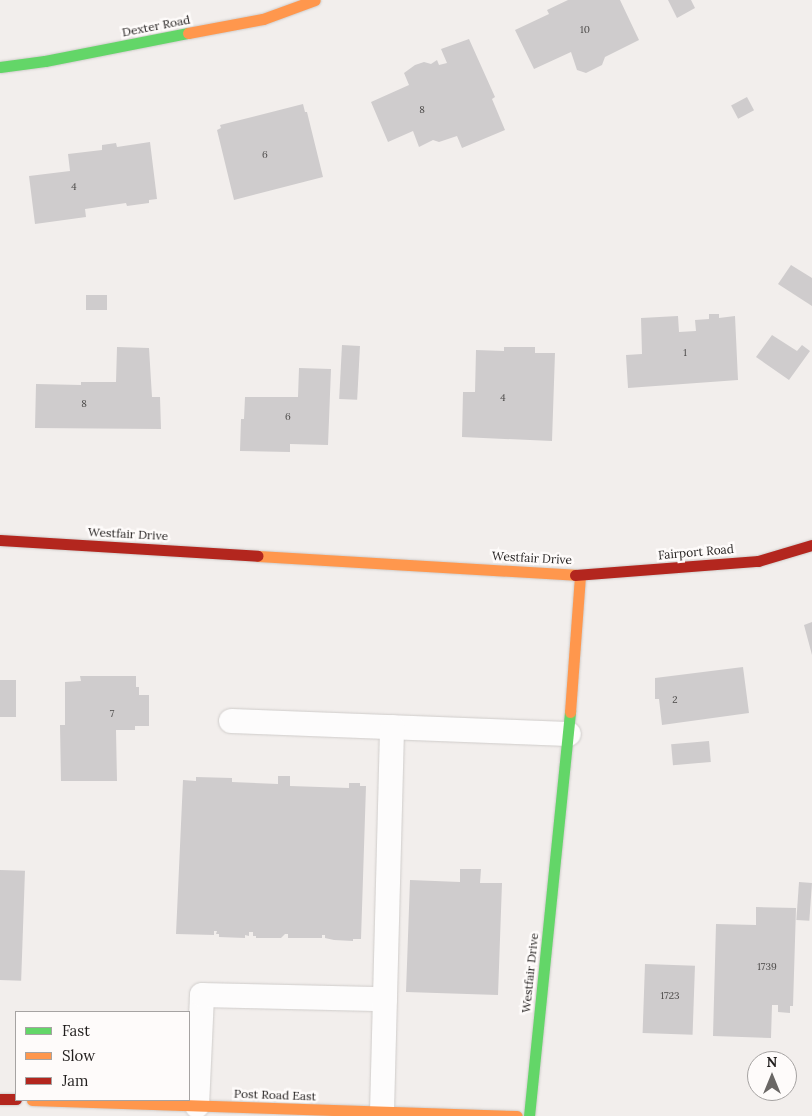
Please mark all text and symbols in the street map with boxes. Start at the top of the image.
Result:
street label: Dexter Road [121,12,191,40]
house number: 10 [580,24,590,36]
house number: 8 [419,104,425,116]
house number: 6 [262,149,268,161]
house number: 4 [71,181,77,193]
house number: 1 [683,347,687,359]
house number: 4 [500,392,506,404]
house number: 8 [81,398,87,410]
house number: 6 [285,411,291,423]
street label: Westfair Drive [88,525,168,543]
street label: Fairport Road [658,542,734,562]
street label: Westfair Drive [492,549,572,567]
house number: 2 [672,694,678,706]
house number: 7 [110,708,114,720]
street label: Westfair Drive [519,932,541,1014]
house number: 1739 [757,961,777,973]
house number: 1723 [660,990,680,1002]
legend [15,1011,190,1101]
text: Fast [62,1021,90,1040]
text: Slow [62,1046,95,1065]
north arrow [747,1051,797,1101]
text: N [767,1053,777,1071]
text: Jam [62,1071,89,1090]
street label: Post Road East [234,1086,316,1104]

